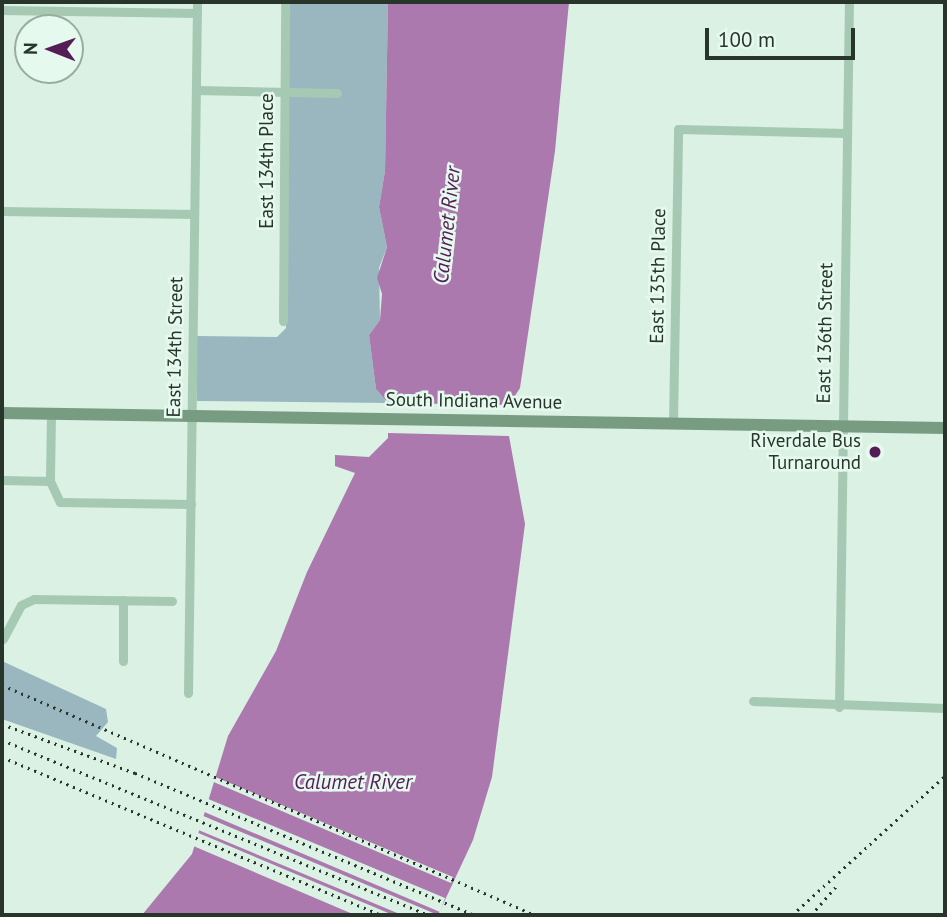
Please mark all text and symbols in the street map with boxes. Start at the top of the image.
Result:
north arrow [14,14,84,84]
scale bar [709,14,860,58]
text: 100 m [718,26,775,53]
text: N [18,42,42,55]
street label: East 134th Place [256,93,278,229]
water label: Calumet River [428,165,466,285]
street label: East 135th Place [645,208,671,344]
street label: East 136th Street [812,263,838,403]
street label: East 134th Street [162,277,188,417]
street label: South Indiana Avenue [385,388,563,414]
place label: Riverdale Bus Turnaround [750,430,861,474]
marker: Riverdale Bus Turnaround [867,444,883,460]
water label: Calumet River [294,769,412,795]

